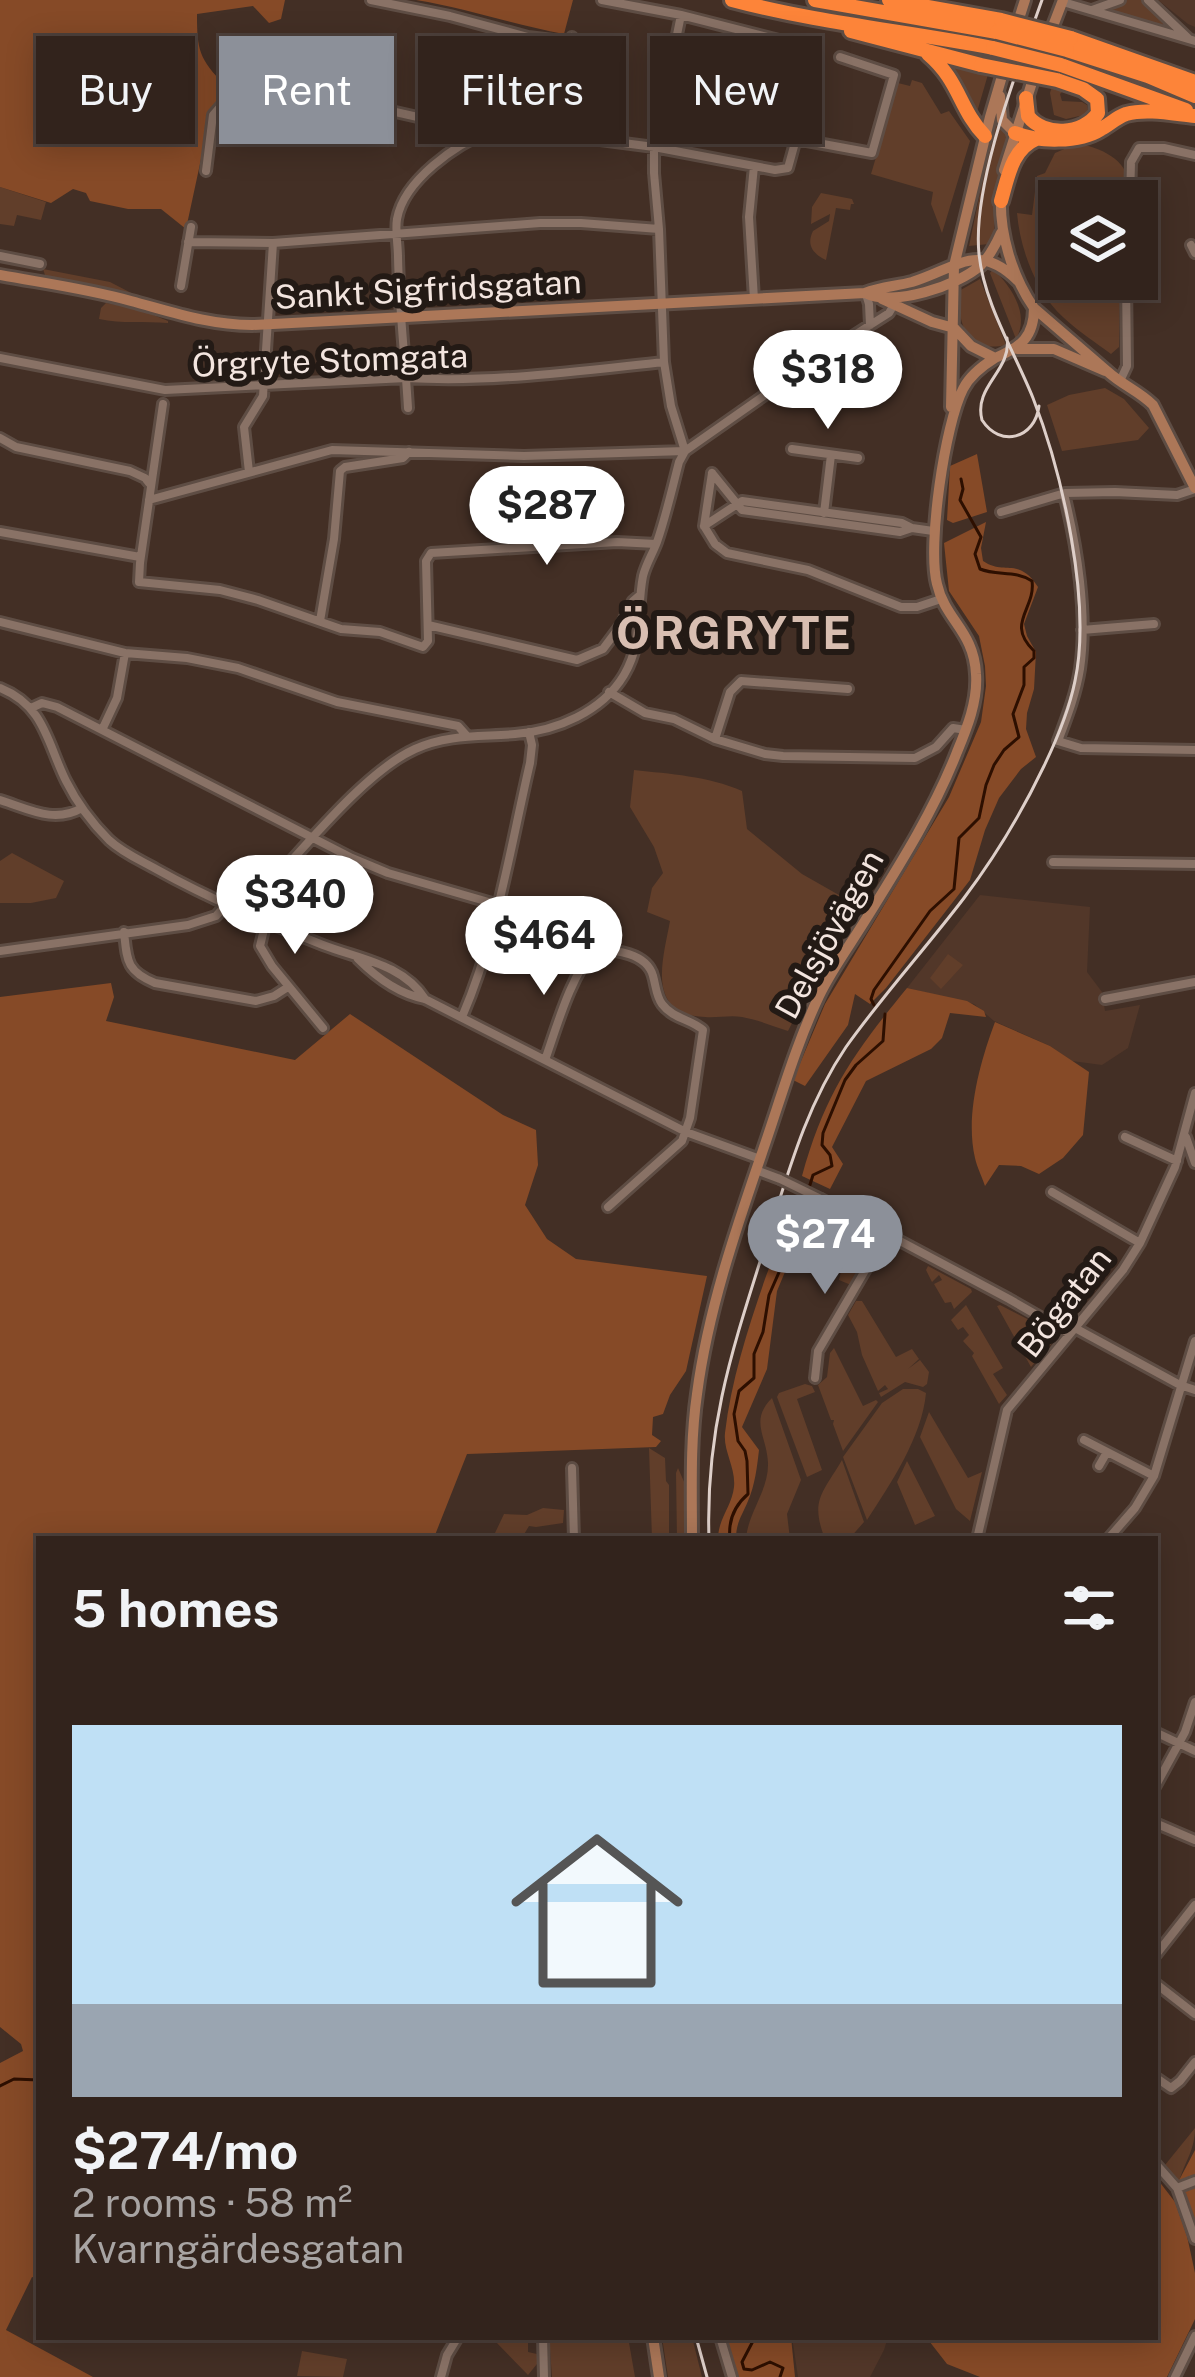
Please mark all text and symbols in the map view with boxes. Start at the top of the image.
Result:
chip: Buy [36,36,195,144]
chip: Rent [219,36,394,144]
chip: Filters [418,36,626,144]
chip: New [650,36,822,144]
map controls [1038,180,1158,300]
button: layers [1038,180,1158,300]
street label: Sankt Sigfridsgatan [274,262,582,316]
pin: $318 [757,330,899,432]
street label: Örgryte Stomgata [191,334,469,384]
text: $318 [780,346,876,392]
pin: $287 [476,466,618,568]
text: $287 [496,482,598,528]
district label: ÖRGRYTE [616,606,854,659]
street label: Delsjövägen [767,843,891,1025]
pin: $340 [224,855,366,957]
text: $340 [243,871,347,917]
pin: $464 [473,896,615,998]
text: $464 [492,912,596,958]
pin: $274 [754,1195,896,1297]
text: $274 [775,1211,875,1257]
street label: Bögatan [1010,1240,1118,1364]
icon: filters [1056,1575,1122,1641]
text: 5 homes [72,1579,279,1638]
icon: home [489,1803,705,2019]
text: $274/mo [72,2121,298,2180]
text: 2 rooms · 58 m² [72,2180,352,2226]
text: Kvarngärdesgatan [72,2226,404,2272]

